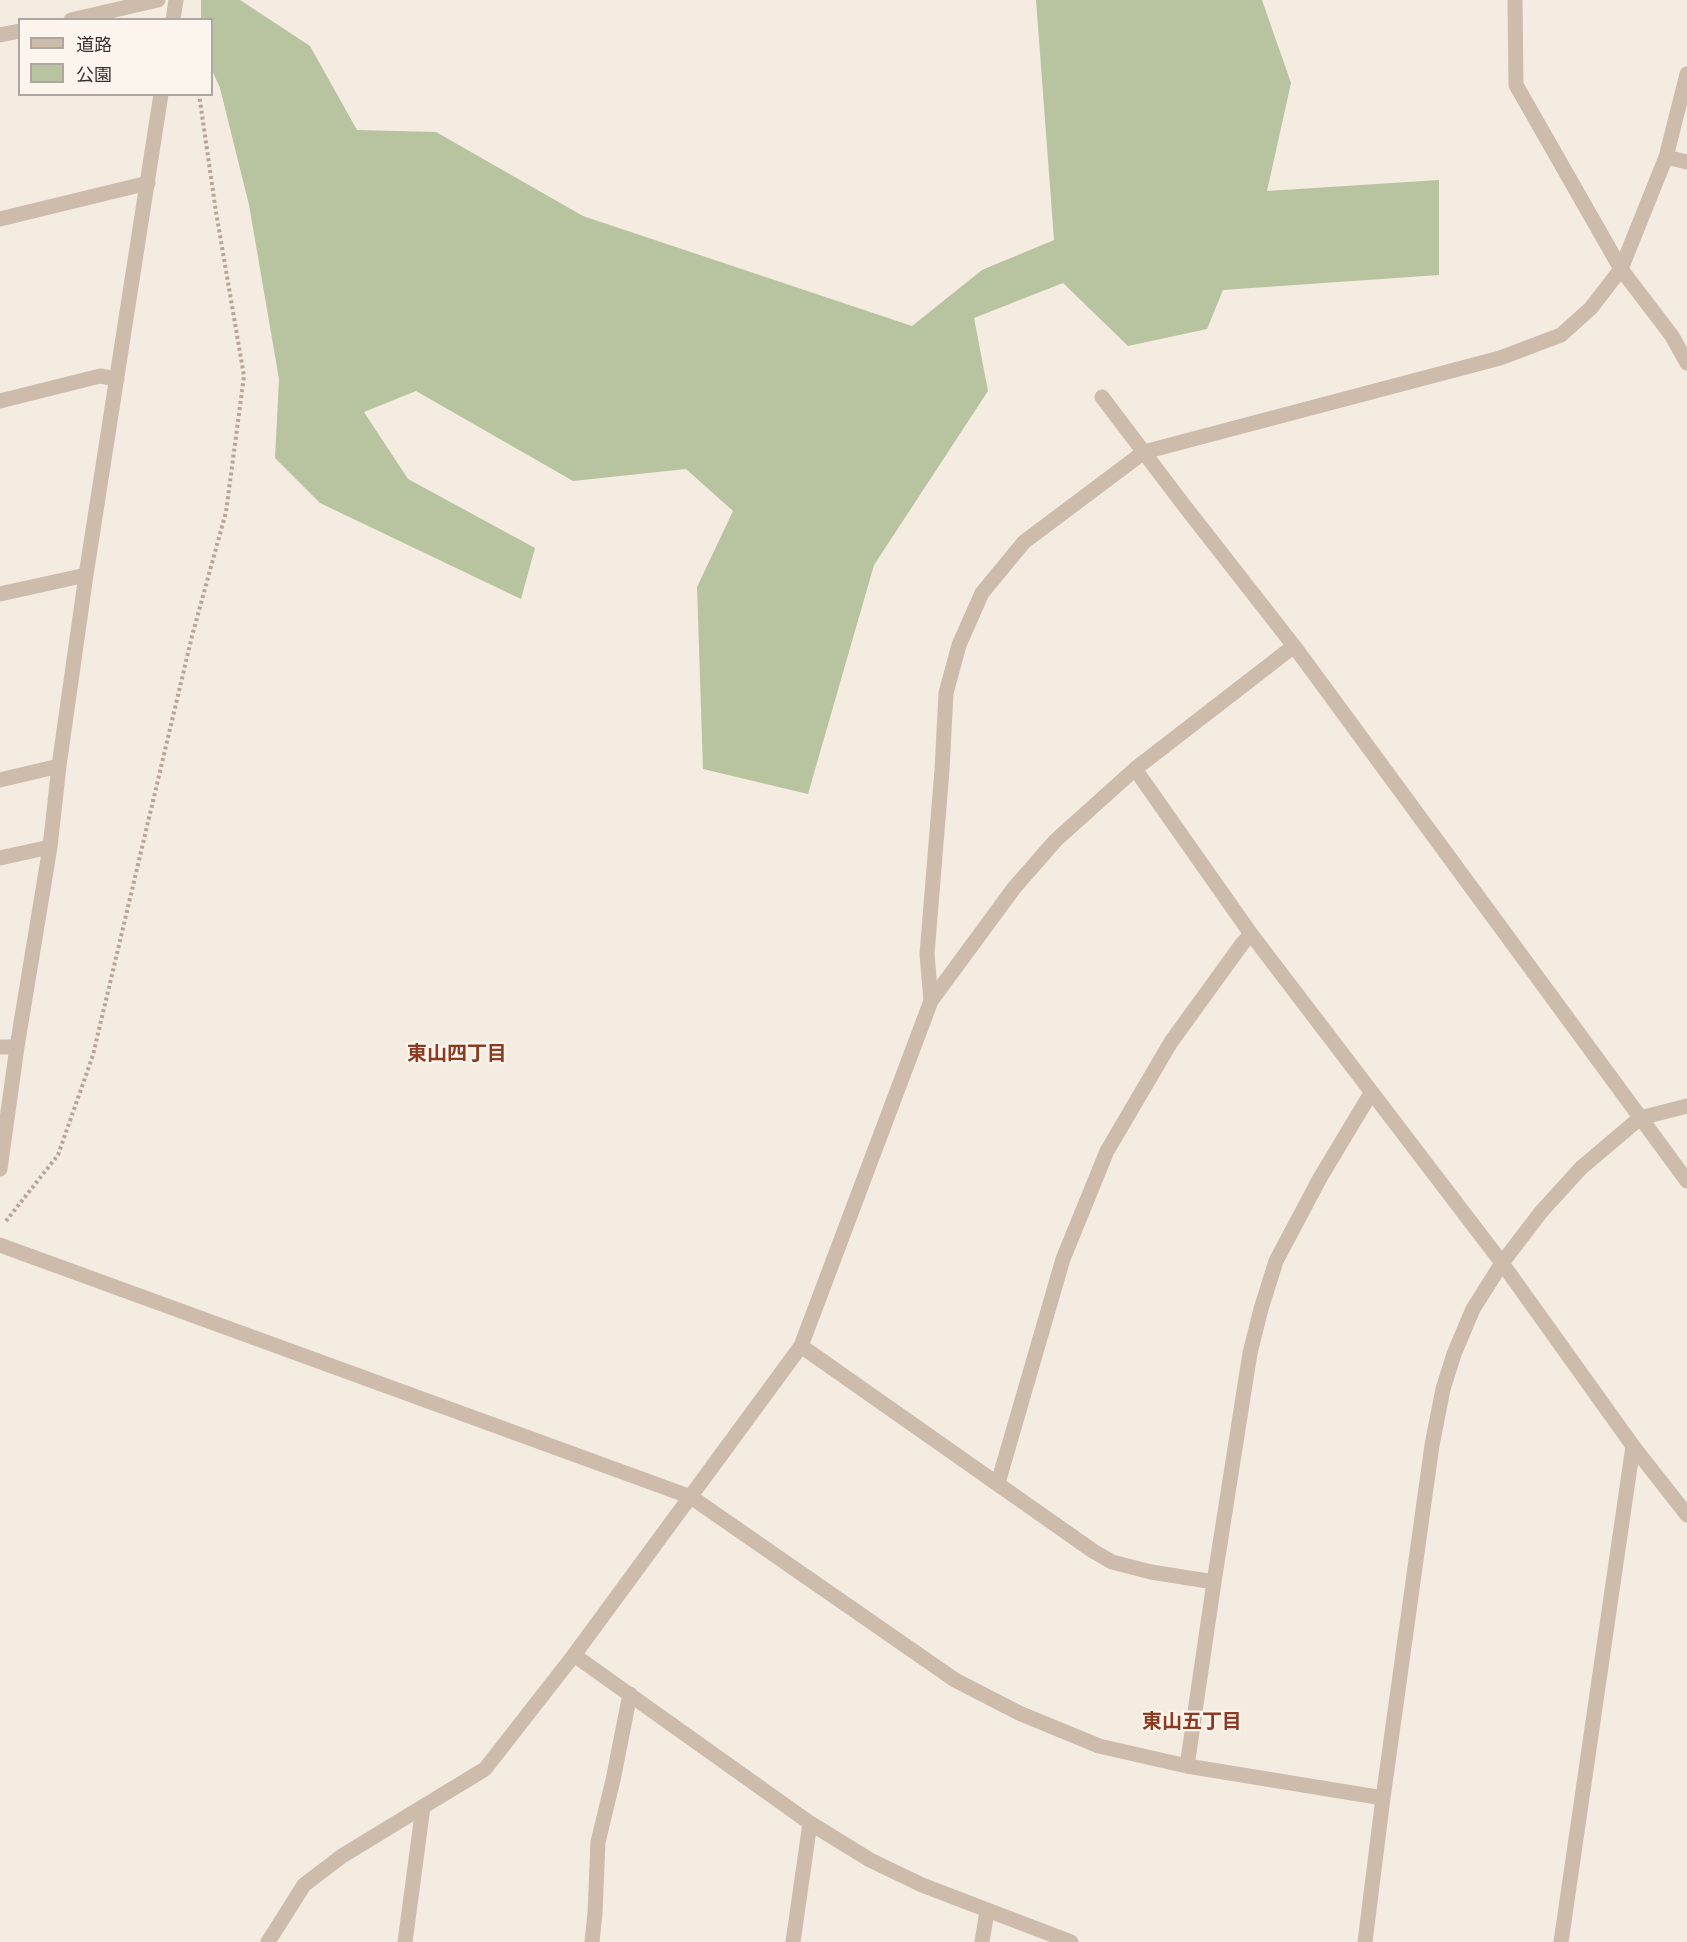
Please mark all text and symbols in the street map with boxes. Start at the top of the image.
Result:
legend [18,18,213,96]
text: 道路 [76,34,112,55]
text: 公園 [76,64,112,85]
district label: 東山四丁目 [407,1043,507,1067]
district label: 東山五丁目 [1142,1711,1242,1735]

